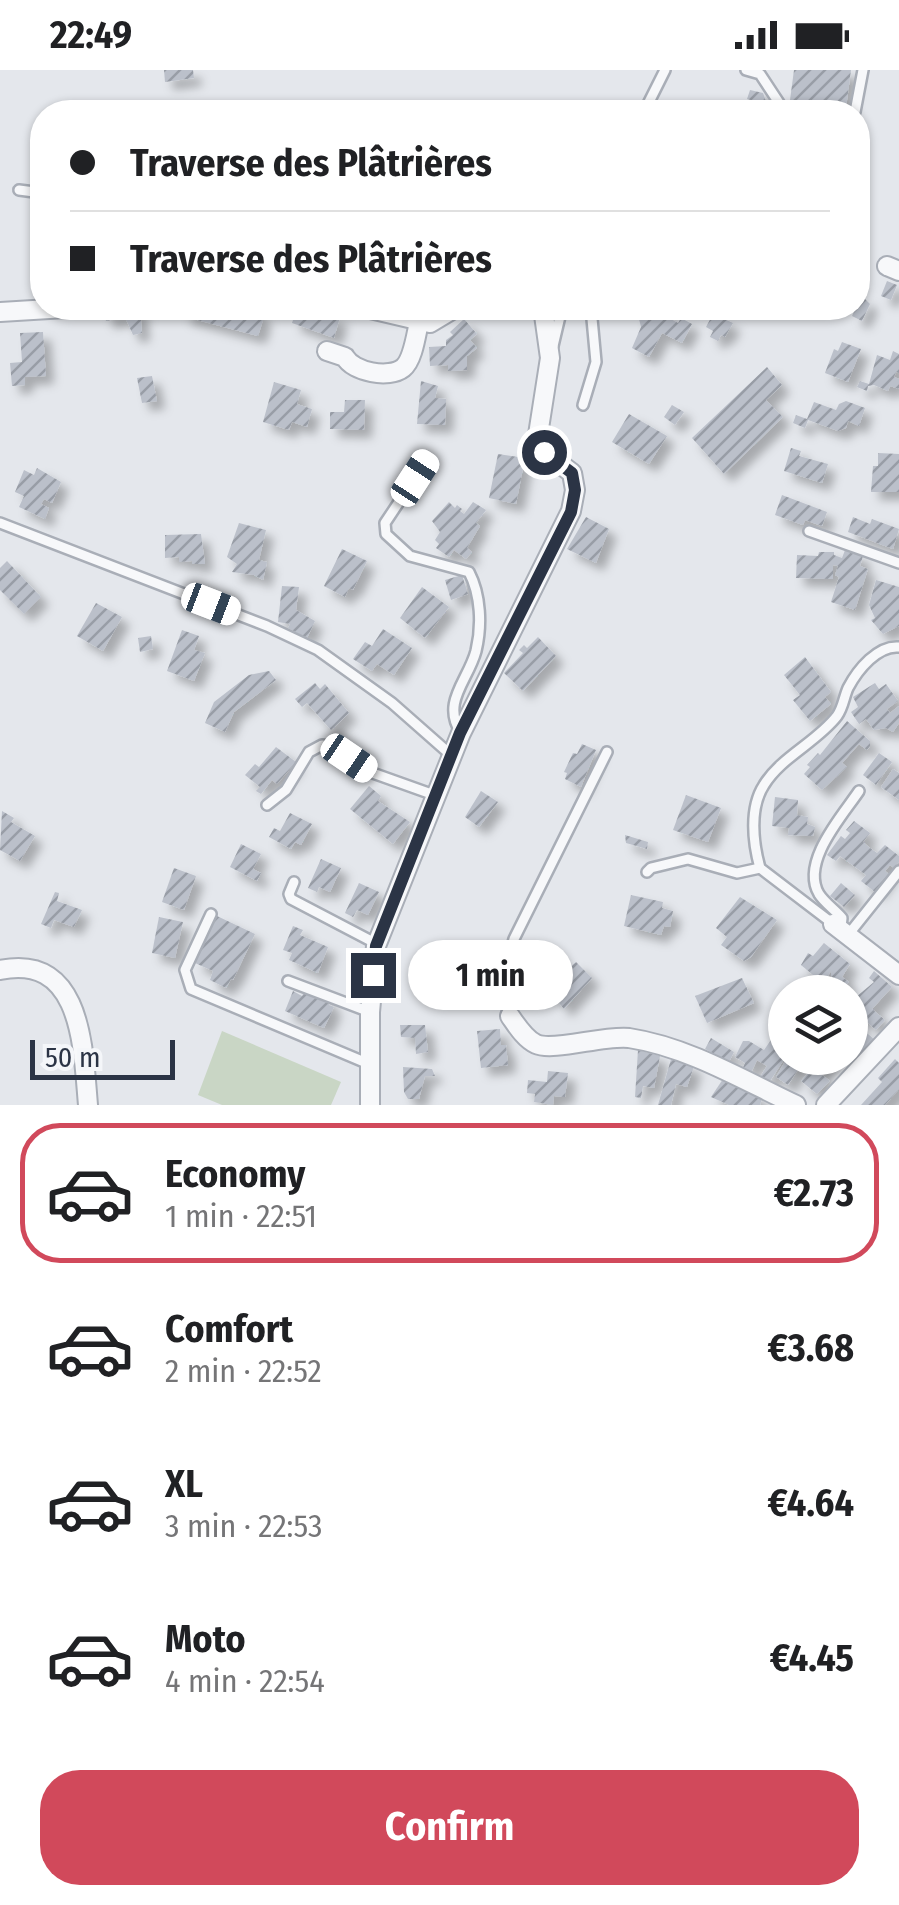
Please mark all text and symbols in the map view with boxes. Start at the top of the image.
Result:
text: 22:49 [50,12,132,58]
text: Traverse des Plâtrières [130,140,492,186]
text: Traverse des Plâtrières [130,236,492,282]
route start [522,430,567,475]
car [386,445,444,511]
car [178,579,244,629]
car [316,729,382,787]
callout: 1 min [408,940,573,1010]
route end [351,953,396,998]
text: 1 min [456,956,525,994]
map controls [768,975,868,1075]
button: layers [768,975,868,1075]
scale bar [30,1035,175,1080]
text: 50 m [45,1041,101,1074]
icon: car [45,1148,135,1238]
text: Economy [165,1151,305,1197]
text: €2.73 [774,1170,854,1216]
text: 1 min · 22:51 [165,1197,317,1235]
icon: car [45,1303,135,1393]
text: Comfort [165,1306,293,1352]
text: €3.68 [767,1325,854,1371]
text: 2 min · 22:52 [165,1352,322,1390]
icon: car [45,1458,135,1548]
text: XL [165,1461,203,1507]
text: €4.64 [768,1480,854,1526]
text: 3 min · 22:53 [165,1507,322,1545]
icon: car [45,1613,135,1703]
text: Moto [165,1616,246,1662]
text: €4.45 [770,1635,854,1681]
text: 4 min · 22:54 [165,1662,325,1700]
button: Confirm [40,1770,859,1885]

